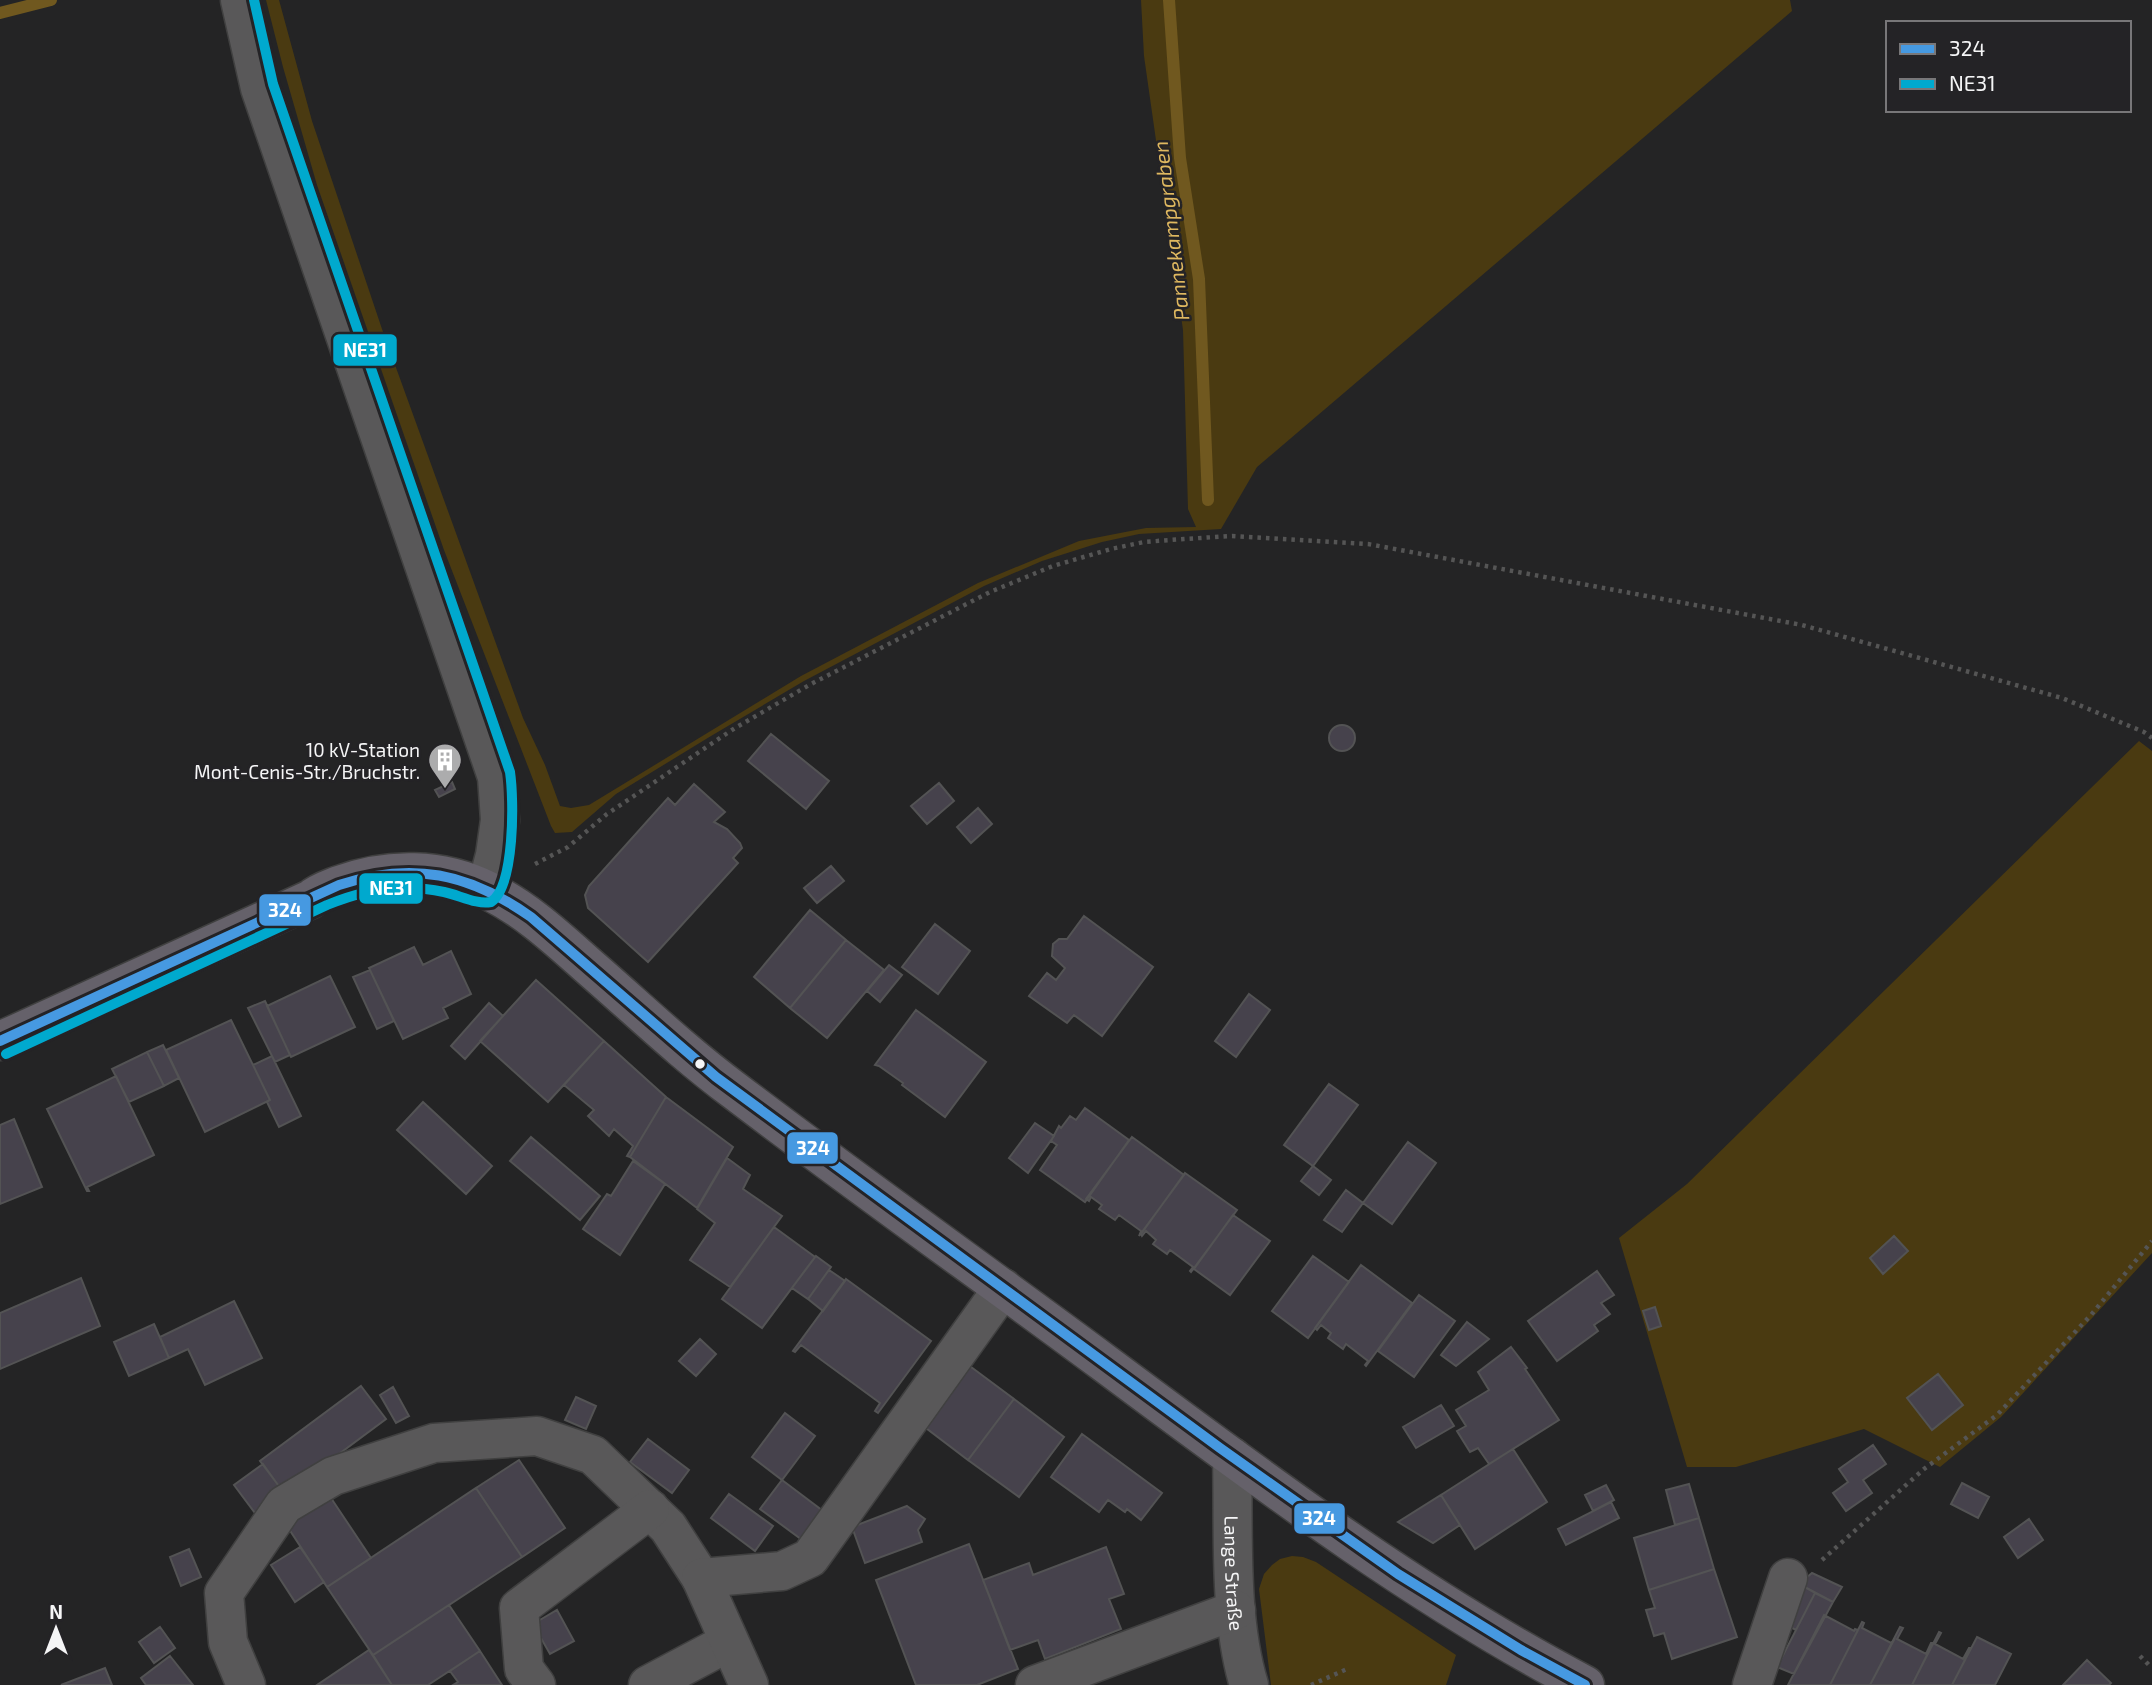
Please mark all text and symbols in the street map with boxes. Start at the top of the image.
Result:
legend [1886,21,2131,112]
text: 324 [1949,35,1985,60]
text: NE31 [1949,70,1996,95]
water label: Pannekampgraben [1147,140,1193,322]
line badge: NE31 [332,333,398,367]
text: NE31 [343,338,387,361]
place label: 10 kV-Station Mont-Cenis-Str./Bruchstr. [194,738,420,783]
building icon: 10 kV-Station Mont-Cenis-Str./Bruchstr. [426,741,464,790]
line badge: NE31 [358,872,424,905]
text: NE31 [369,876,413,899]
line badge: 324 [258,893,312,927]
text: 324 [268,898,302,921]
unlabelled marker [693,1057,707,1071]
line badge: 324 [786,1131,839,1165]
text: 324 [796,1136,830,1159]
line badge: 324 [1293,1502,1346,1535]
text: 324 [1302,1506,1336,1529]
street label: Lange Straße [1221,1515,1249,1632]
north arrow [21,1594,91,1664]
text: N [49,1600,63,1623]

